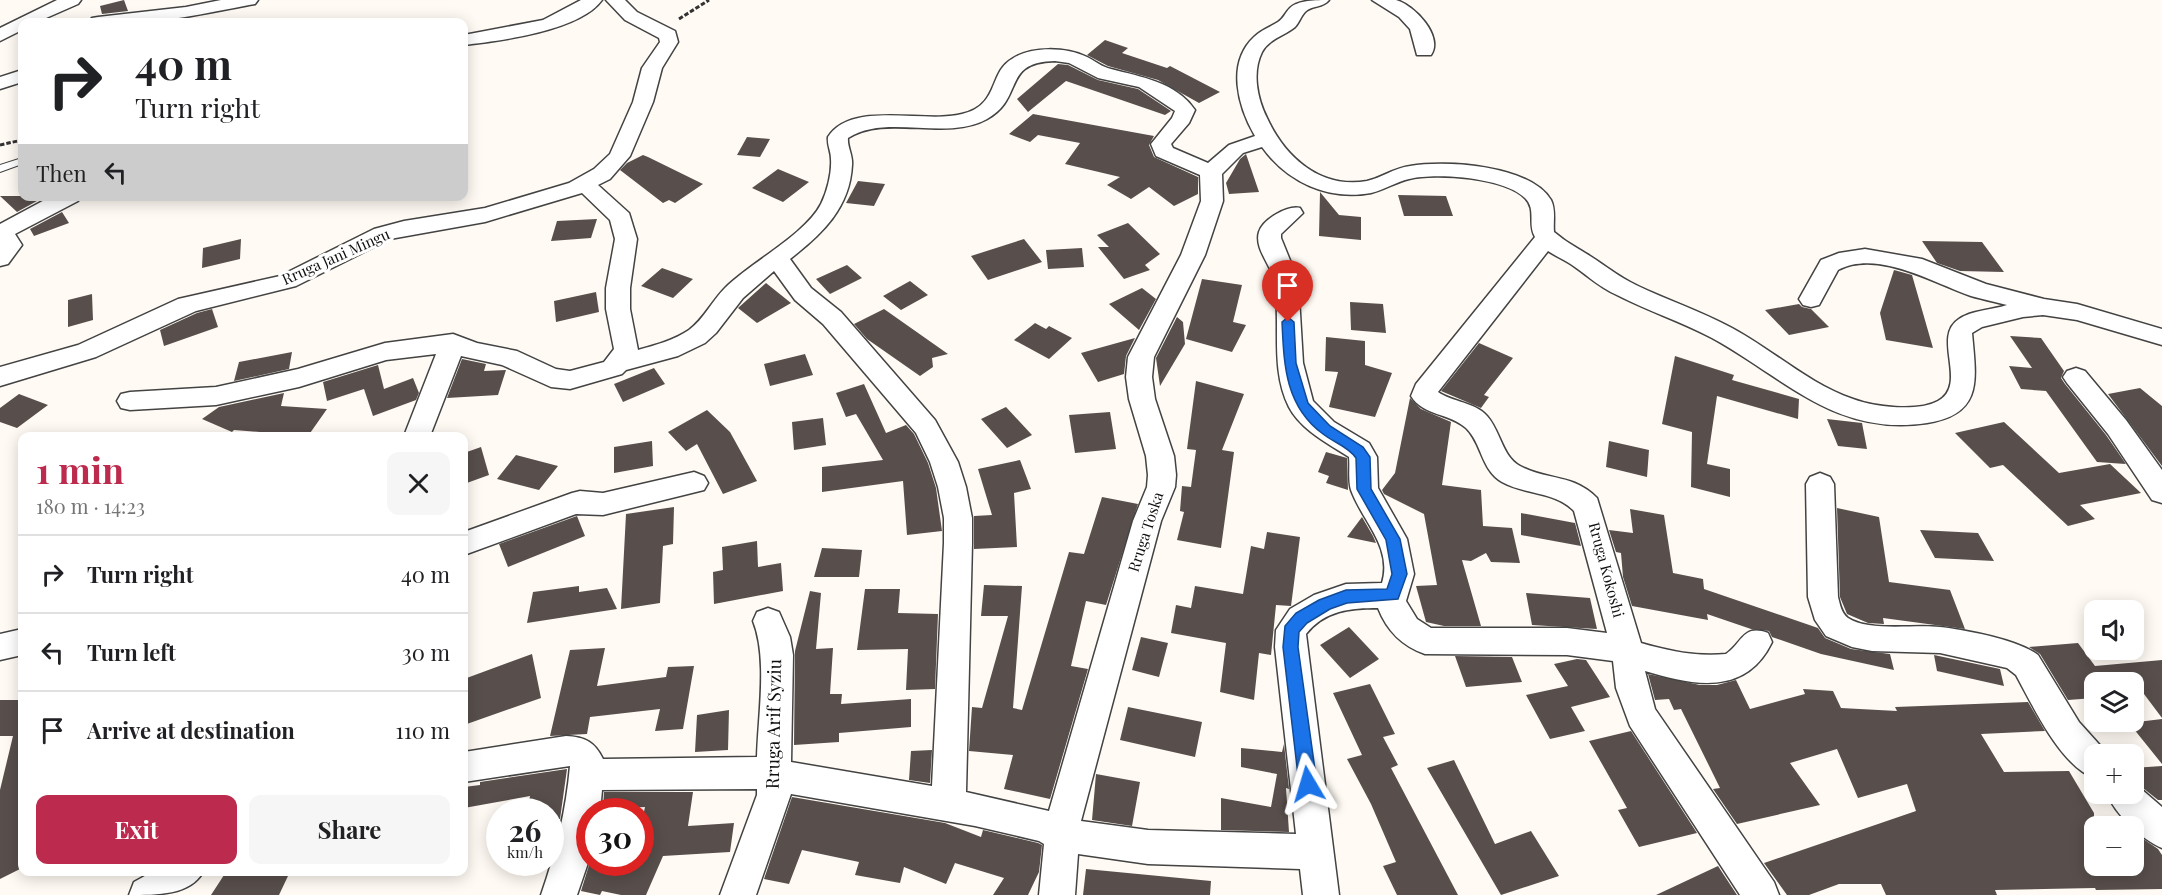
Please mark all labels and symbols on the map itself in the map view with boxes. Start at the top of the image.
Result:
street label: Rruga Jani Mingu [279,223,393,289]
pin [1262,260,1313,322]
street label: Rruga Toska [1123,489,1168,574]
street label: Rruga Kokoshi [1585,520,1629,620]
street label: Rruga Arif Syziu [760,658,786,789]
position arrow [1276,752,1340,816]
speed limit sign: 30 [576,798,654,876]

